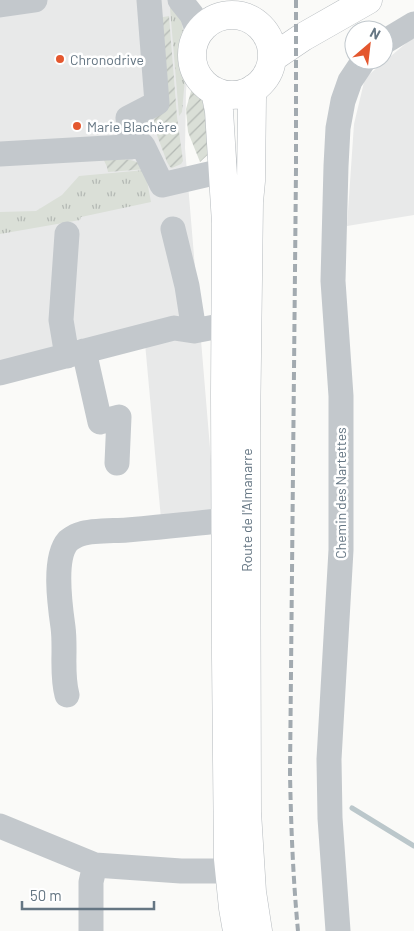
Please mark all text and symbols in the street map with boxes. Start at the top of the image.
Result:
north arrow [344,20,394,70]
text: N [367,23,383,43]
place label: Chronodrive [70,51,144,68]
marker: Chronodrive [54,53,66,65]
place label: Marie Blachère [87,118,177,135]
marker: Marie Blachère [71,120,83,132]
street label: Chemin des Nartettes [332,427,349,559]
street label: Route de l'Almanarre [238,448,255,572]
scale bar [22,878,155,910]
text: 50 m [30,886,62,904]

